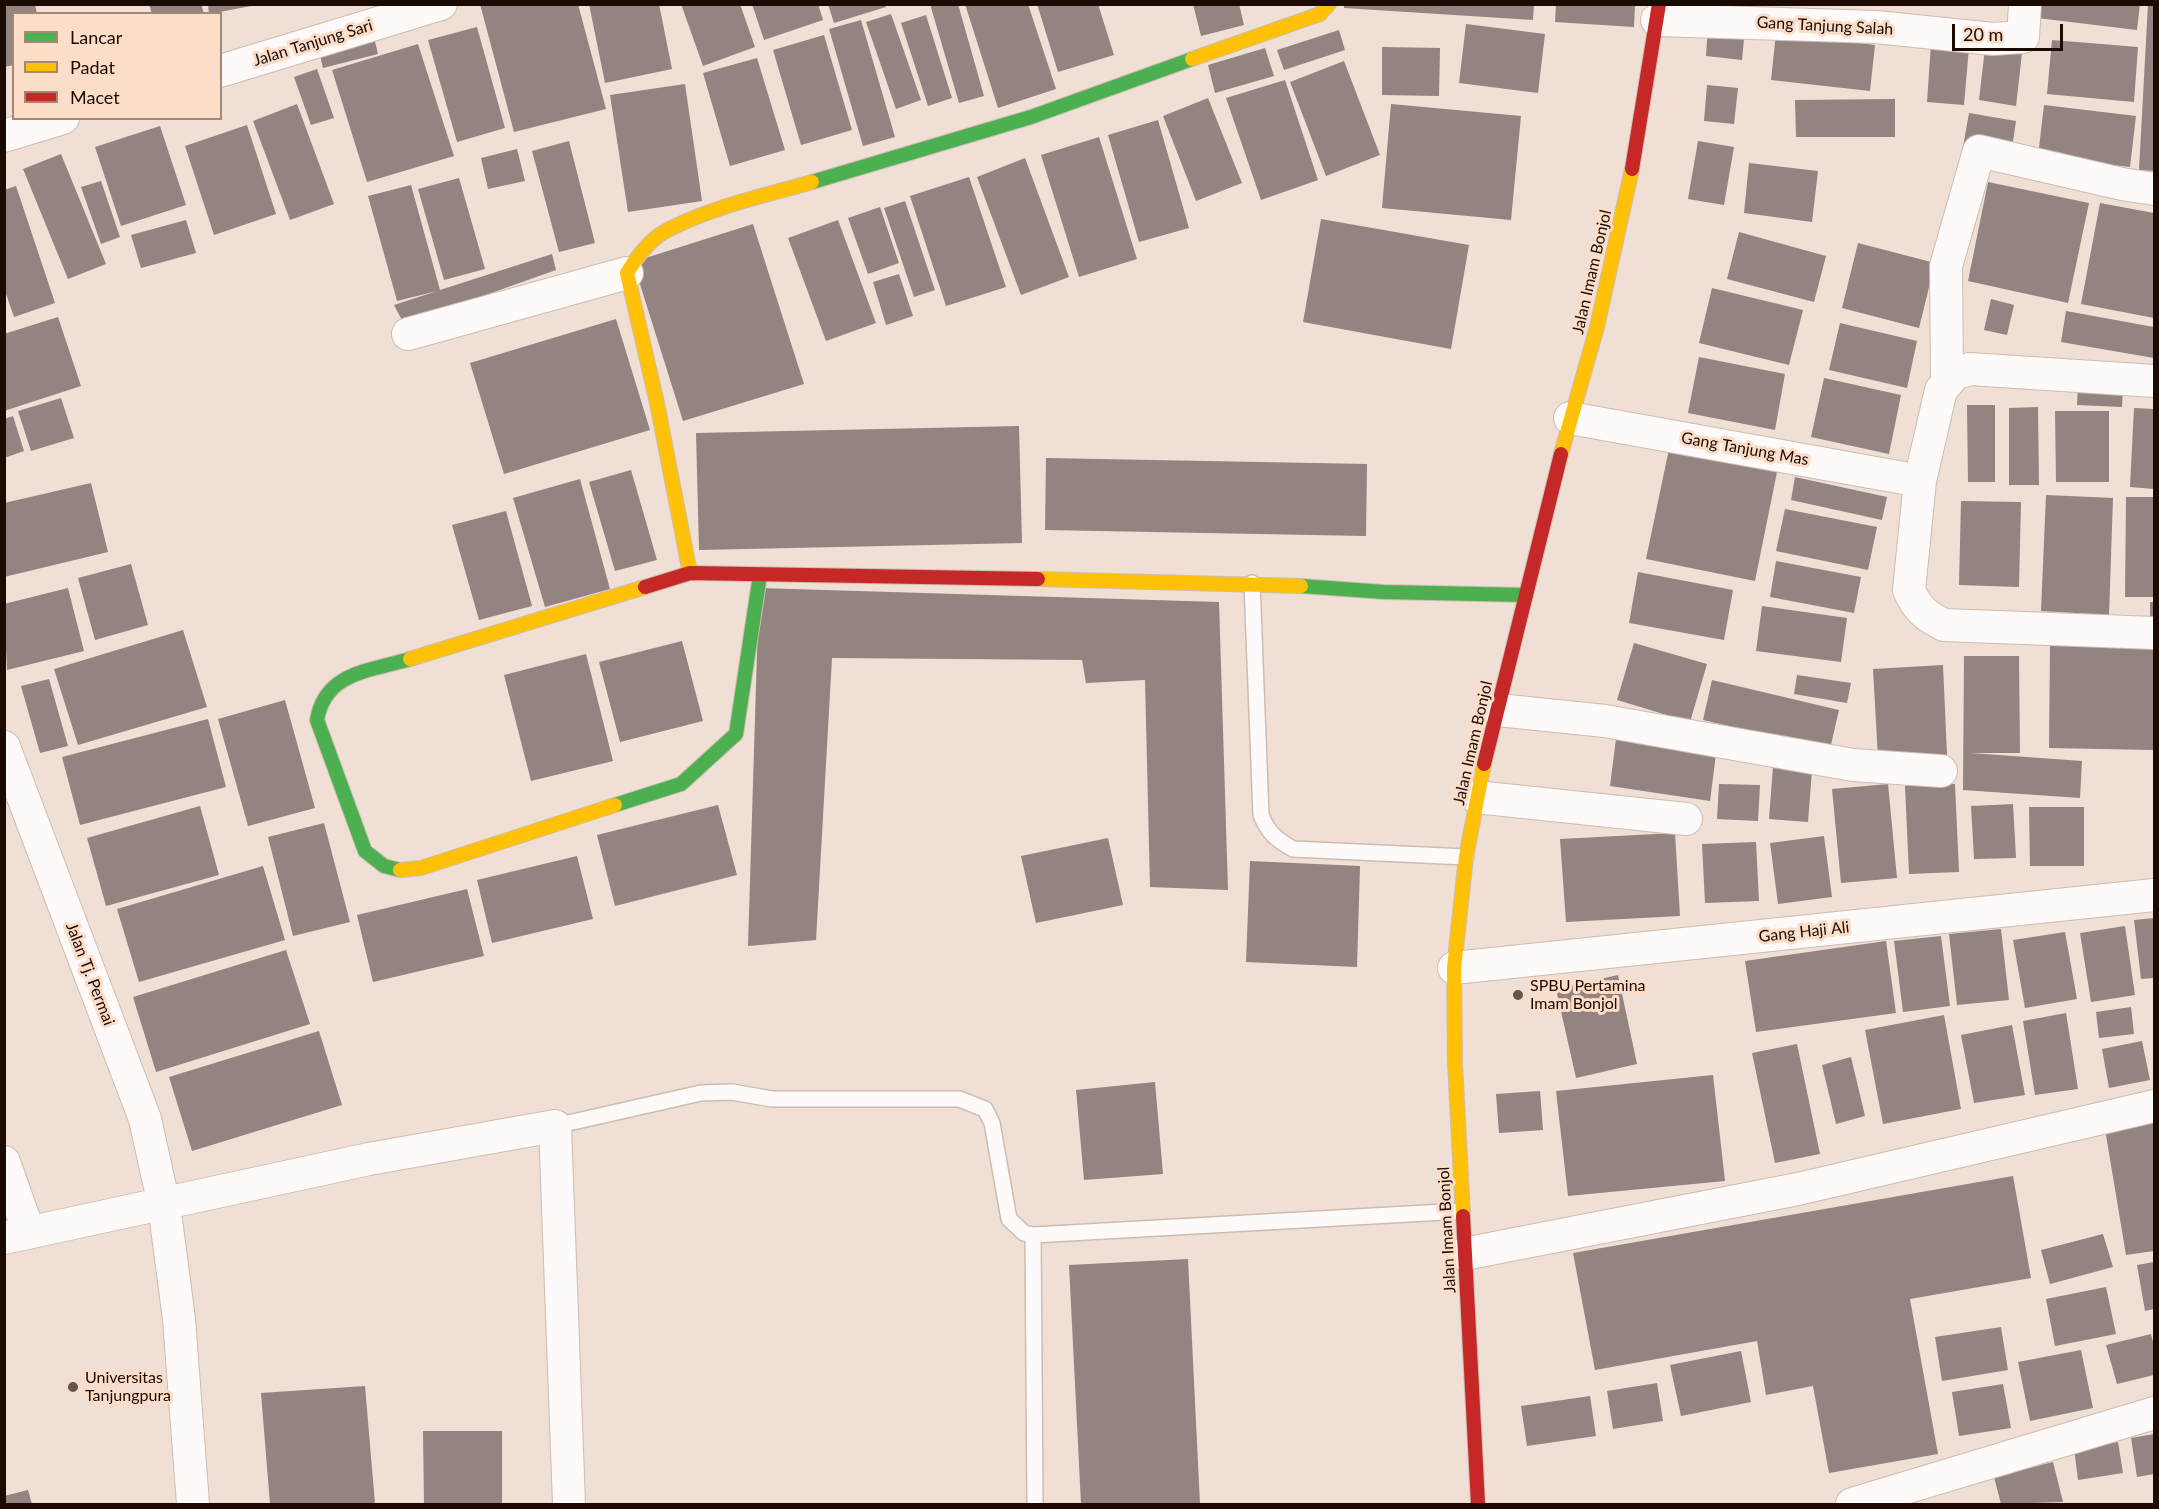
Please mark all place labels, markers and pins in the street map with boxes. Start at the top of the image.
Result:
place label: SPBU Pertamina Imam Bonjol [1530,976,1646,1014]
marker: SPBU Pertamina Imam Bonjol [1511,988,1525,1002]
place label: Universitas Tanjungpura [85,1368,171,1406]
marker: Universitas Tanjungpura [66,1380,80,1394]

